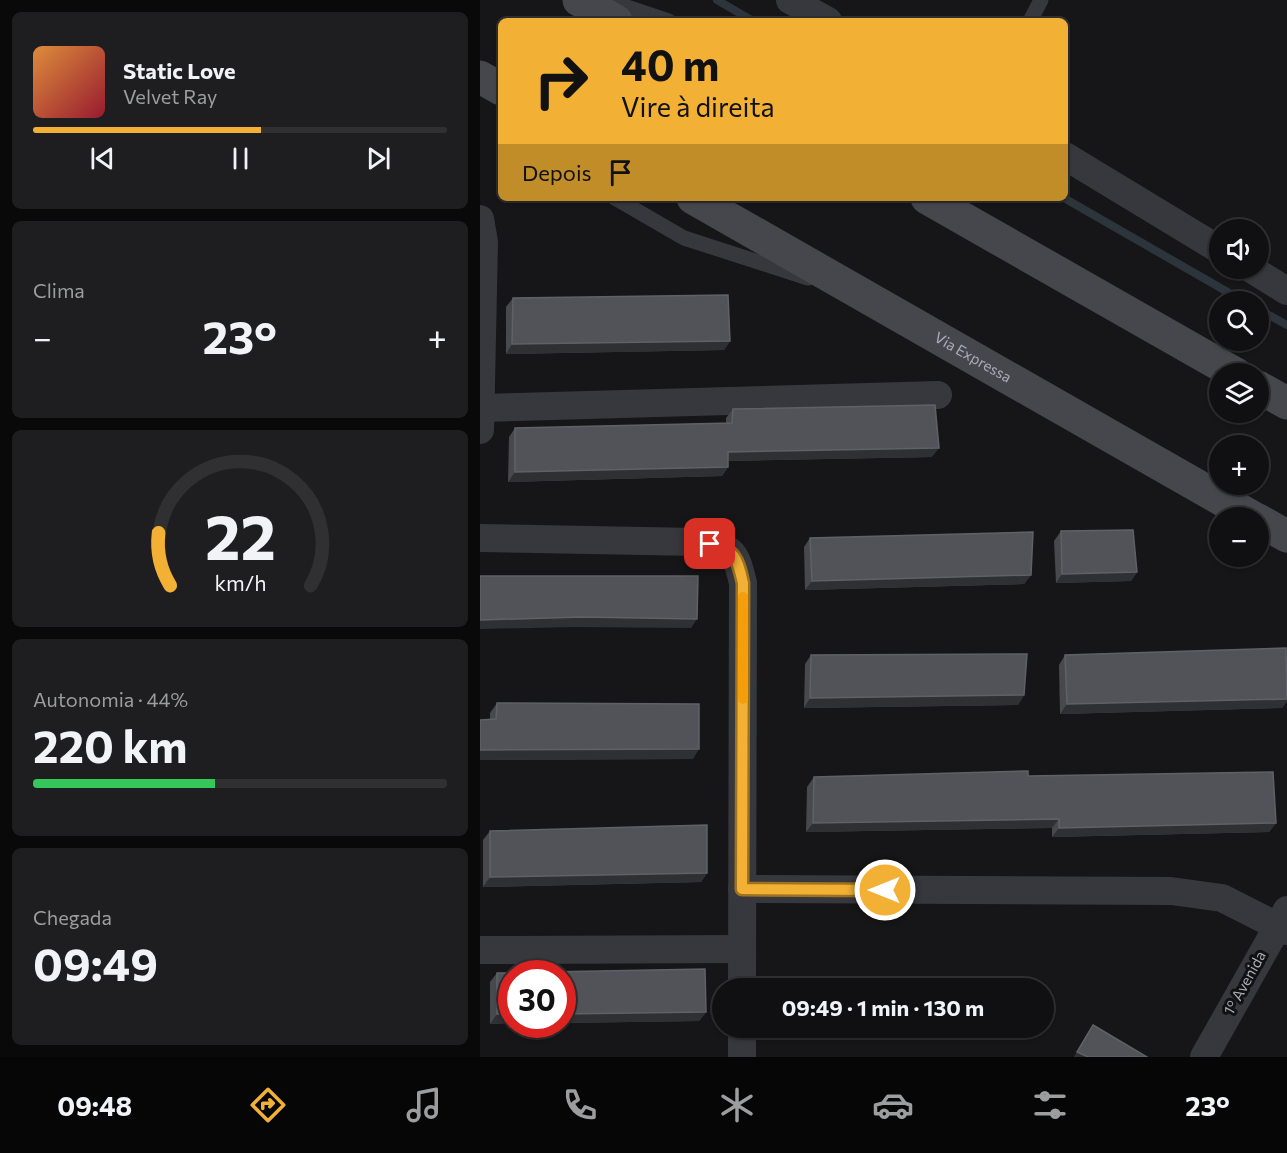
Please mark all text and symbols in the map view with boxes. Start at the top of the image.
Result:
text: 40 m [621,38,719,90]
icon: right [522,42,600,120]
text: Static Love [123,57,236,84]
text: Velvet Ray [123,84,217,108]
text: Vire à direita [621,90,775,123]
icon: previous [86,142,119,175]
icon: pause [224,142,257,175]
icon: next [362,142,395,175]
icon: arrive [604,156,637,189]
text: Depois [522,159,592,186]
map controls [1209,219,1269,567]
button: sound [1209,219,1269,279]
text: Clima [33,278,85,302]
button: search [1209,291,1269,351]
text: 23° [203,308,277,363]
text: − [33,316,52,357]
text: + [428,316,447,357]
street label: Via Expressa [931,328,1015,386]
button: layers [1209,363,1269,423]
button: + [1209,435,1269,495]
text: 22 [204,497,276,573]
button: − [1209,507,1269,567]
pin [684,518,735,569]
icon: arrive [693,527,726,560]
text: km/h [214,569,266,595]
text: Autonomia · 44% [33,687,188,711]
text: 220 km [33,717,188,772]
position arrow [853,858,917,922]
text: Chegada [33,905,112,929]
text: 09:49 [33,935,158,990]
street label: 1º Avenida [1219,947,1269,1018]
speed limit sign: 30 [498,960,576,1038]
text: 09:49 · 1 min · 130 m [782,994,984,1021]
icon: directions [247,1084,289,1126]
icon: music [403,1084,445,1126]
icon: phone [559,1084,601,1126]
icon: climate [716,1084,758,1126]
icon: car [872,1084,914,1126]
icon: filters [1029,1084,1071,1126]
text: 09:48 [57,1089,132,1122]
text: 23° [1185,1089,1230,1122]

